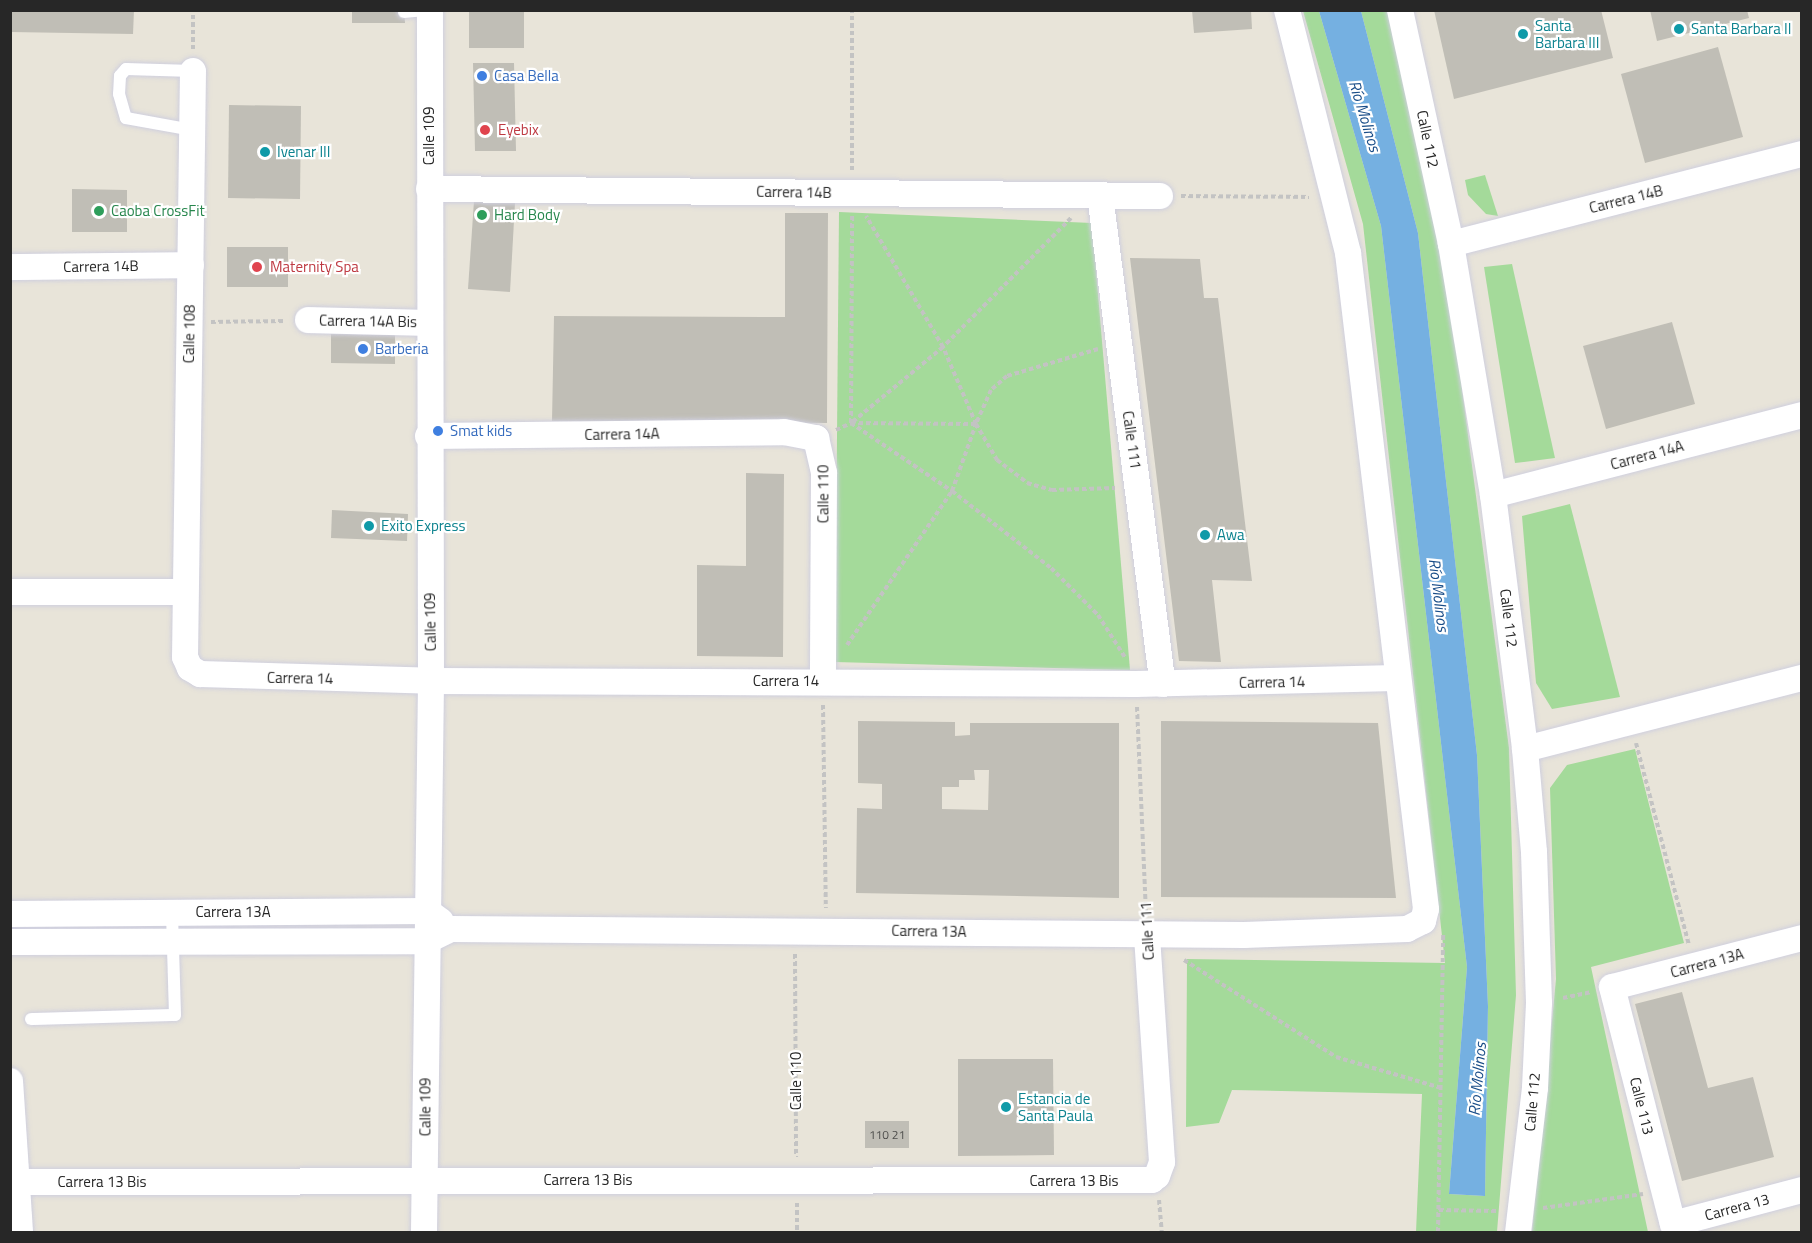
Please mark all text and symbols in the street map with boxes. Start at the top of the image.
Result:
place label: Santa Barbara III [1535,16,1599,51]
place label: Santa Barbara II [1691,20,1791,38]
marker: Santa Barbara II [1672,22,1686,36]
marker: Santa Barbara III [1516,27,1530,41]
place label: Casa Bella [494,67,559,85]
marker: Casa Bella [475,69,489,83]
water label: Río Molinos [1345,78,1385,154]
street label: Calle 109 [420,107,438,165]
street label: Calle 112 [1413,108,1443,170]
marker: Eyebix [476,121,494,139]
place label: Eyebix [498,121,539,139]
place label: Ivenar III [277,143,330,161]
marker: Ivenar III [258,145,272,159]
street label: Carrera 14B [1587,181,1665,217]
street label: Carrera 14B [756,182,832,202]
place label: Caoba CrossFit [111,202,205,220]
marker: Caoba CrossFit [92,204,106,218]
place label: Hard Body [494,206,560,224]
marker: Hard Body [475,208,489,222]
street label: Carrera 14B [63,256,139,276]
marker: Maternity Spa [248,258,266,276]
place label: Maternity Spa [270,258,359,276]
street label: Calle 108 [179,305,199,363]
street label: Carrera 14A Bis [319,311,417,331]
place label: Barberia [375,340,428,358]
marker: Barberia [356,342,370,356]
street label: Calle 111 [1119,410,1145,470]
place label: Smat kids [450,422,512,440]
marker: Smat kids [431,424,445,438]
street label: Carrera 14A [584,424,660,444]
street label: Carrera 14A [1608,437,1686,473]
street label: Calle 110 [814,465,832,523]
place label: Exito Express [381,517,465,535]
marker: Exito Express [362,519,376,533]
place label: Awa [1217,526,1245,544]
marker: Awa [1198,528,1212,542]
water label: Río Molinos [1425,557,1453,633]
street label: Calle 112 [1496,588,1522,648]
street label: Calle 109 [420,593,440,651]
street label: Carrera 14 [267,668,333,688]
street label: Carrera 14 [753,672,819,690]
street label: Carrera 14 [1239,672,1305,692]
street label: Calle 111 [1136,901,1158,961]
street label: Carrera 13A [195,903,271,921]
street label: Carrera 13A [891,921,967,941]
street label: Carrera 13A [1668,945,1746,981]
water label: Río Molinos [1464,1042,1490,1116]
street label: Calle 110 [787,1052,805,1110]
street label: Calle 112 [1520,1072,1544,1132]
street label: Calle 113 [1626,1075,1658,1137]
street label: Calle 109 [416,1078,434,1136]
place label: Estancia de Santa Paula [1018,1089,1093,1124]
marker: Estancia de Santa Paula [999,1100,1013,1114]
house number: 110 21 [869,1128,905,1142]
street label: Carrera 13 Bis [543,1171,633,1189]
street label: Carrera 13 Bis [1029,1172,1119,1190]
street label: Carrera 13 Bis [57,1173,147,1191]
street label: Carrera 13 [1703,1190,1771,1224]

